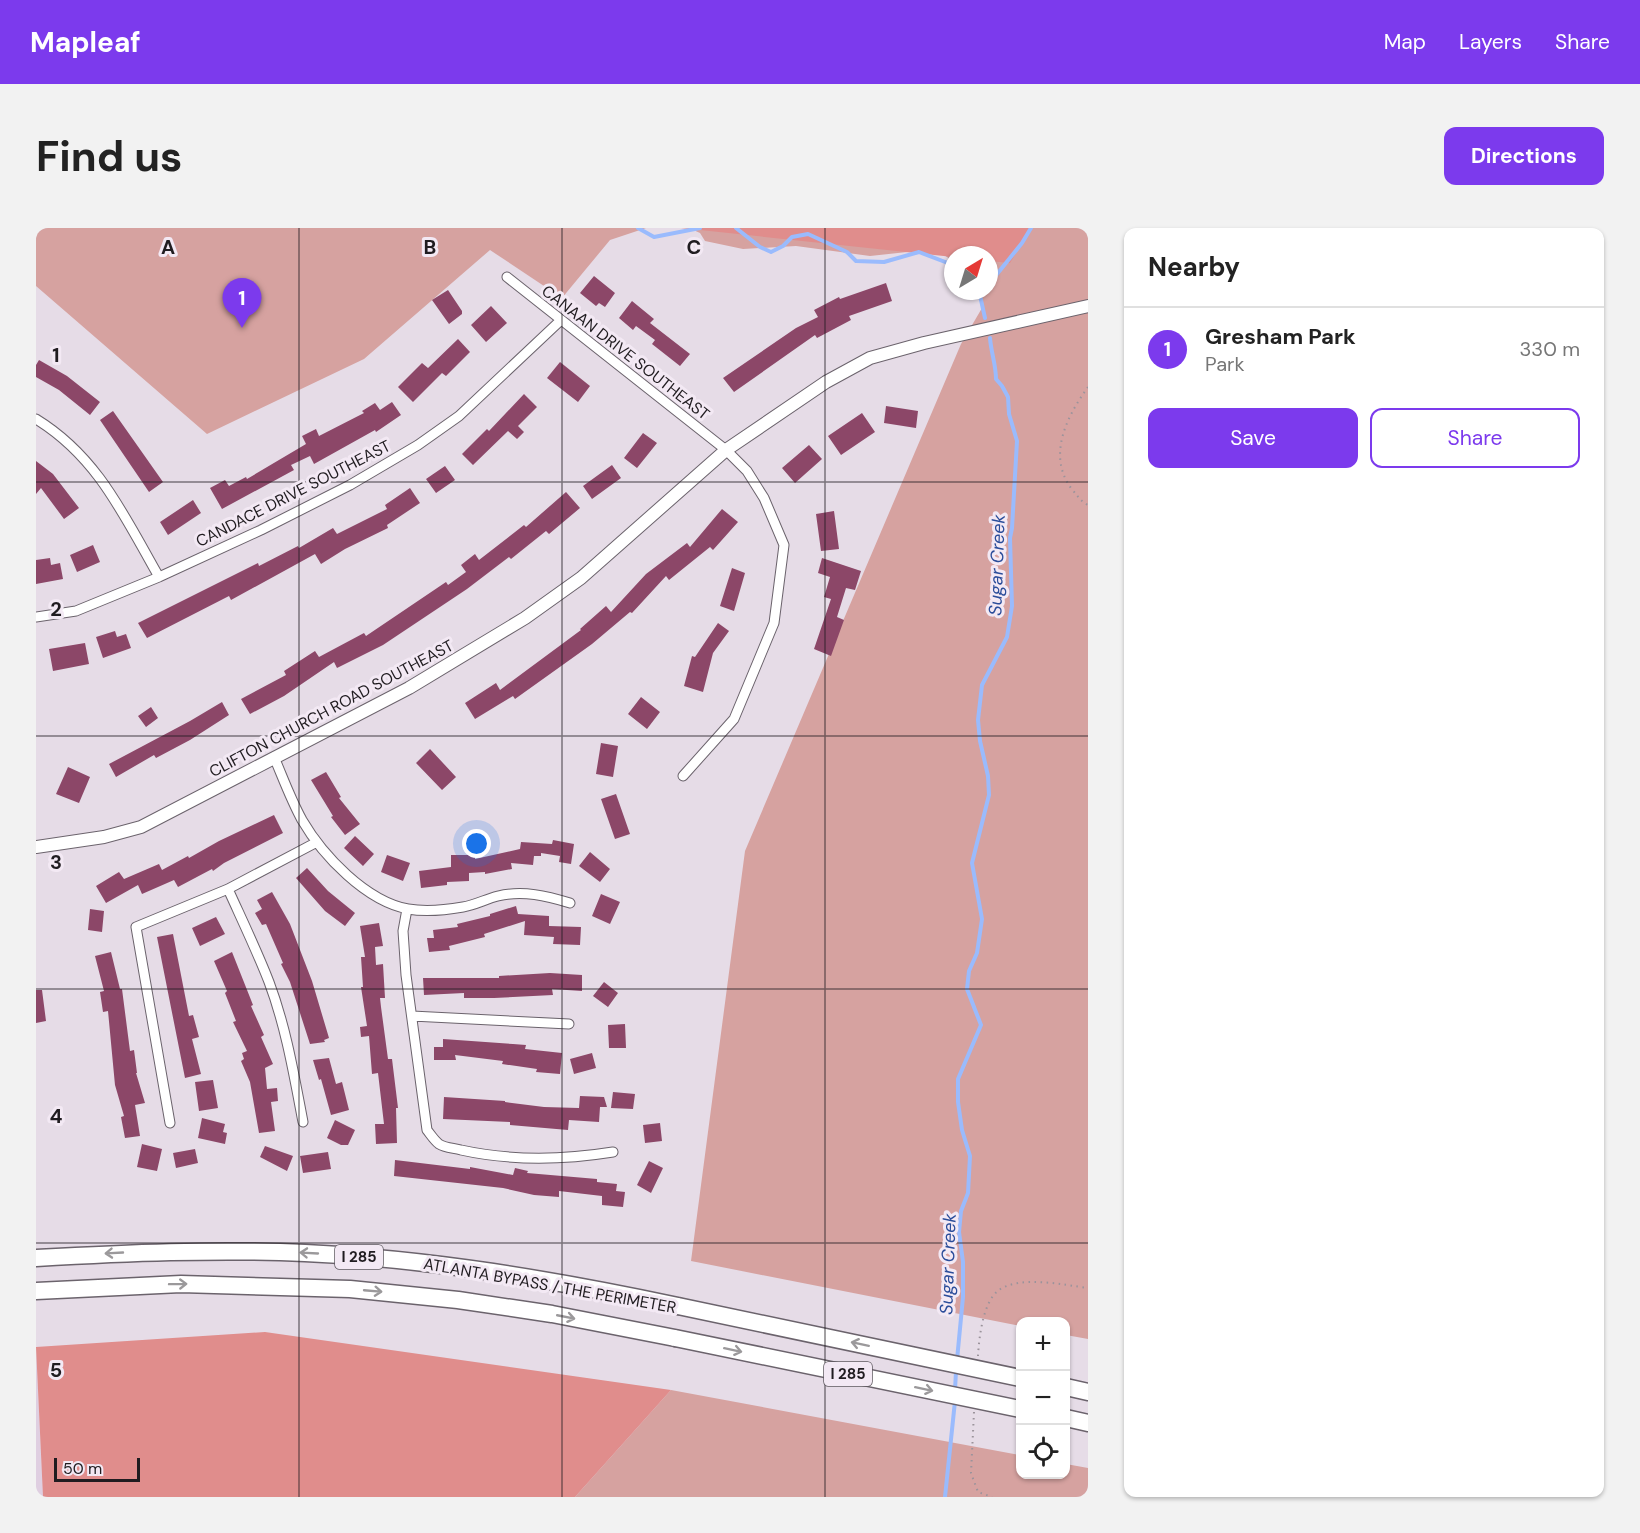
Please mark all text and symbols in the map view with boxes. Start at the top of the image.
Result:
text: Mapleaf [30,24,141,61]
text: Map [1384,28,1426,56]
text: Layers [1459,28,1522,56]
text: Share [1555,28,1610,56]
button: Directions [1444,127,1604,185]
text: Find us [36,129,182,184]
text: A [161,234,175,260]
text: B [424,234,436,260]
text: C [687,234,701,260]
north arrow [944,246,998,300]
text: Nearby [1148,250,1240,284]
pin: 1 [222,279,262,328]
street label: CANAAN DRIVE SOUTHEAST [538,280,714,425]
text: Gresham Park [1205,322,1356,351]
text: 1 [1164,336,1171,362]
text: 330 m [1520,336,1580,362]
text: 1 [52,342,60,368]
text: Park [1205,351,1245,377]
button: Save [1148,408,1358,468]
button: Share [1370,408,1580,468]
street label: CANDACE DRIVE SOUTHEAST [192,435,394,552]
water label: Sugar Creek [983,513,1011,616]
text: 2 [50,596,62,622]
street label: CLIFTON CHURCH ROAD SOUTHEAST [205,635,457,782]
your location [462,829,491,858]
text: 3 [50,849,62,875]
text: 4 [50,1103,63,1129]
water label: Sugar Creek [934,1212,962,1315]
road number: I 285 [335,1245,383,1269]
one-way arrow [105,1248,125,1259]
one-way arrow [300,1248,320,1259]
street label: ATLANTA BYPASS / THE PERIMETER [422,1253,678,1318]
one-way arrow [168,1278,188,1290]
one-way arrow [363,1286,383,1297]
one-way arrow [556,1312,576,1323]
map controls [1016,1317,1070,1479]
button: + [1016,1317,1070,1371]
one-way arrow [851,1338,871,1349]
one-way arrow [722,1345,742,1356]
text: 5 [50,1357,62,1383]
road number: I 285 [824,1362,872,1386]
button: − [1016,1371,1070,1425]
one-way arrow [913,1384,933,1395]
button: locate [1016,1425,1070,1479]
scale bar [54,1455,140,1482]
text: 50 m [63,1458,102,1479]

